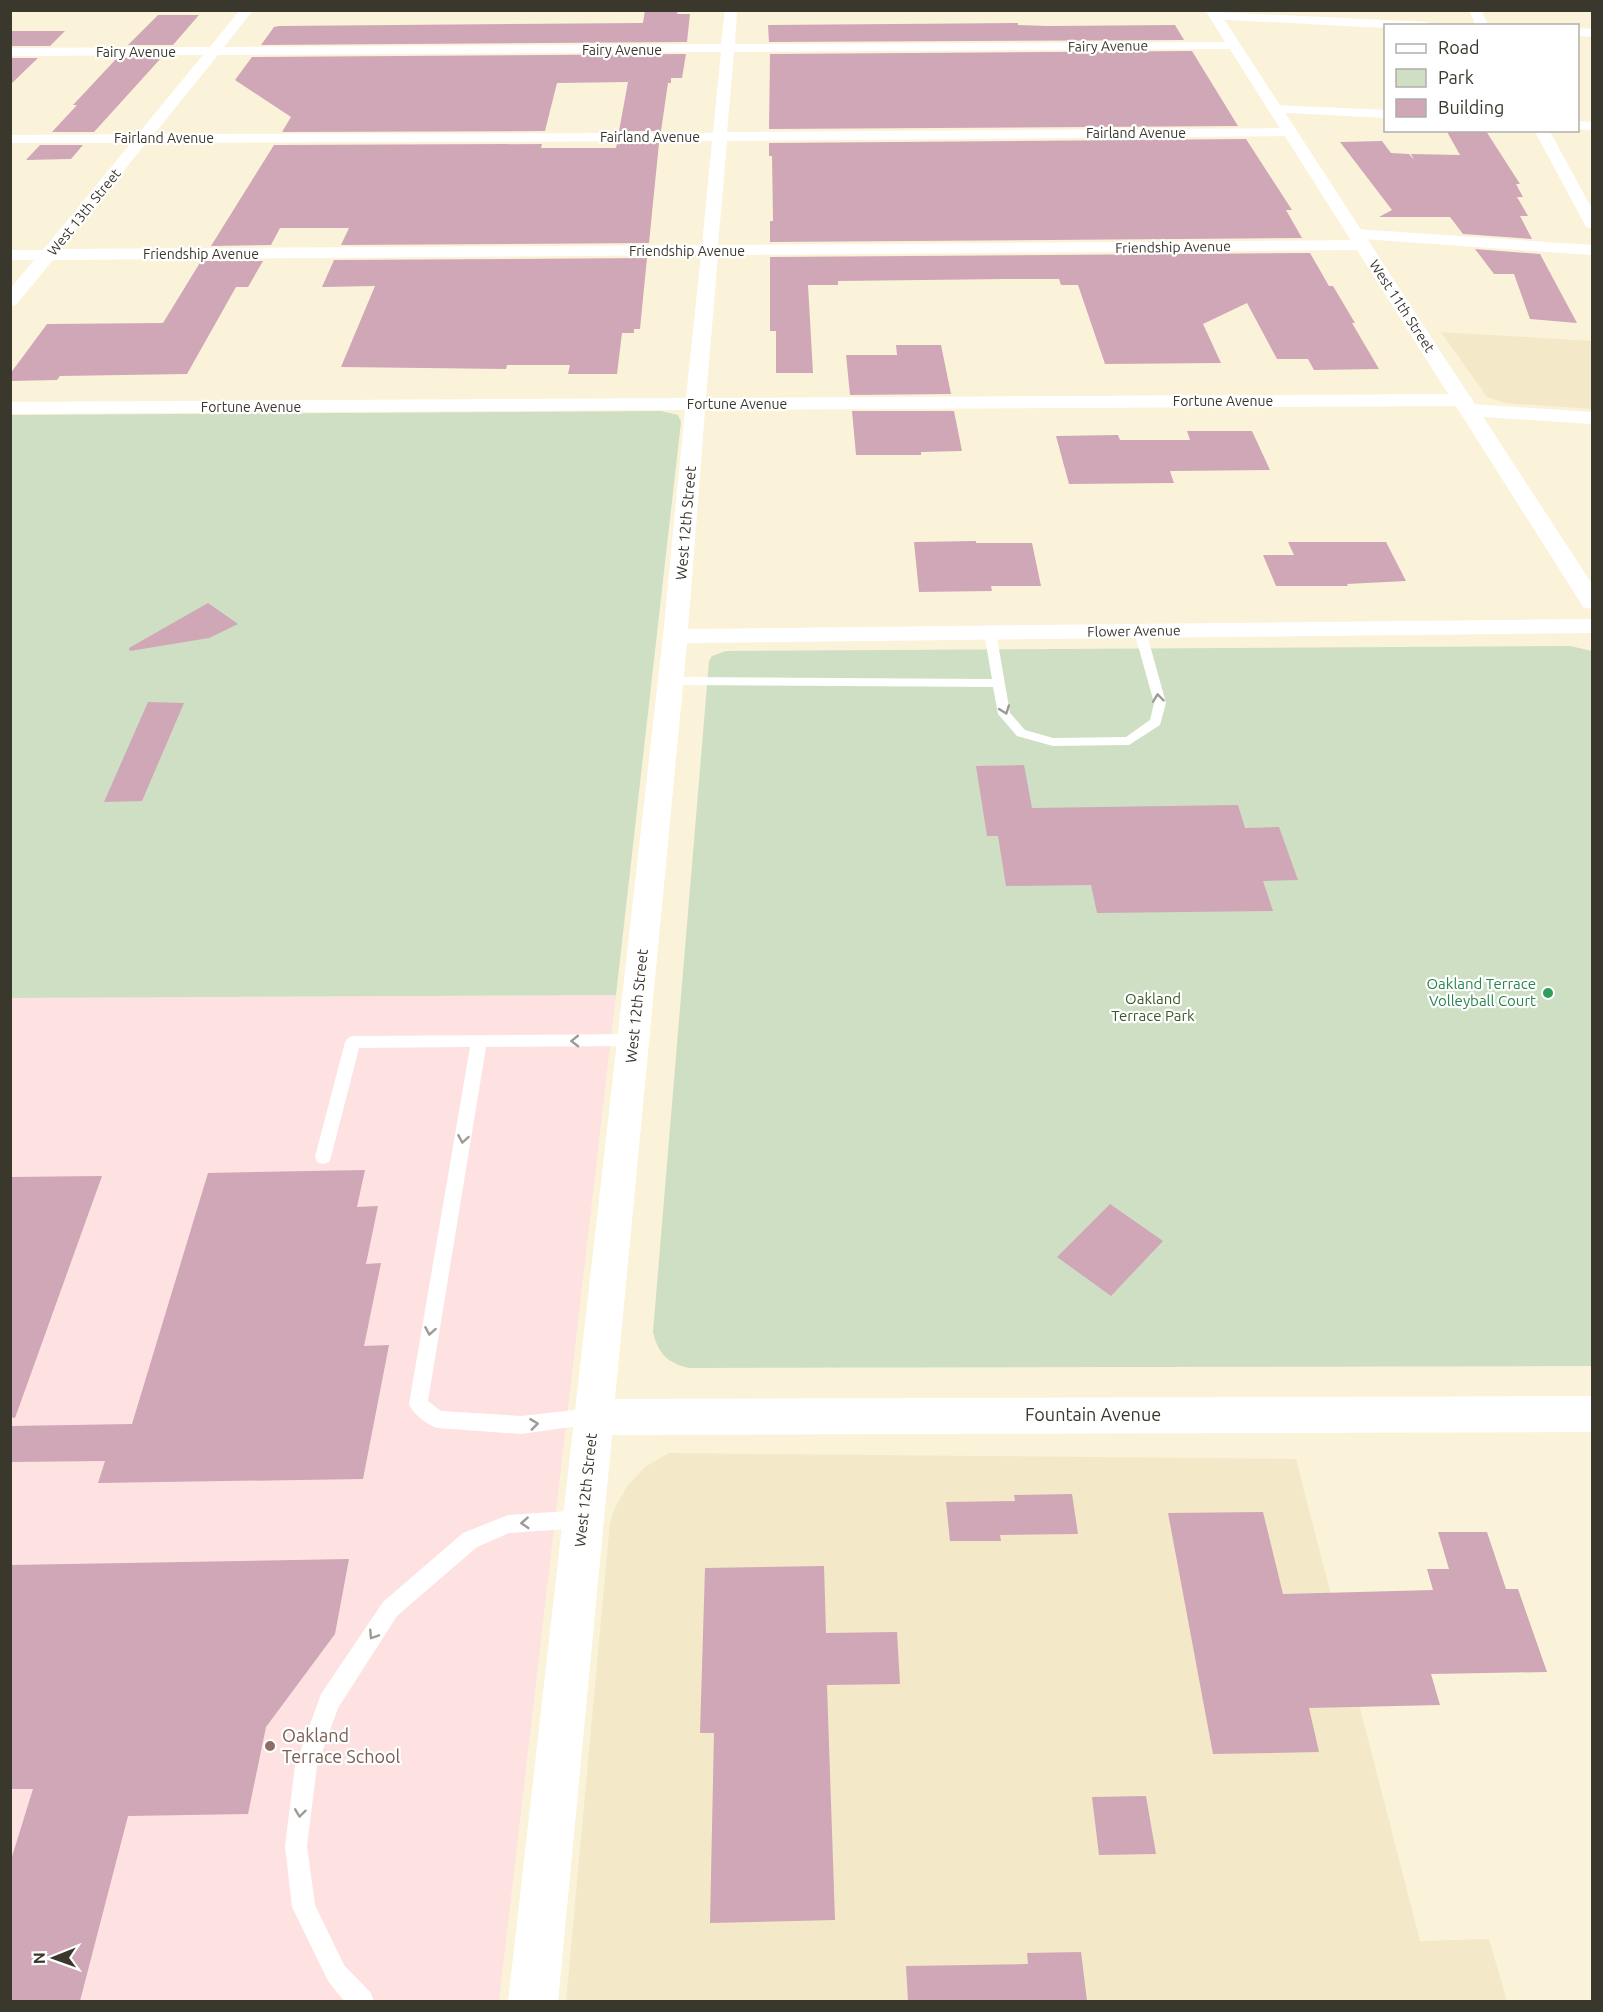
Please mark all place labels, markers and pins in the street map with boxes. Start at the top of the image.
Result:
place label: Oakland Terrace Volleyball Court [1426,975,1536,1009]
marker: Oakland Terrace Volleyball Court [1541,986,1555,1000]
place label: Oakland Terrace School [282,1725,400,1766]
marker: Oakland Terrace School [263,1739,277,1753]

